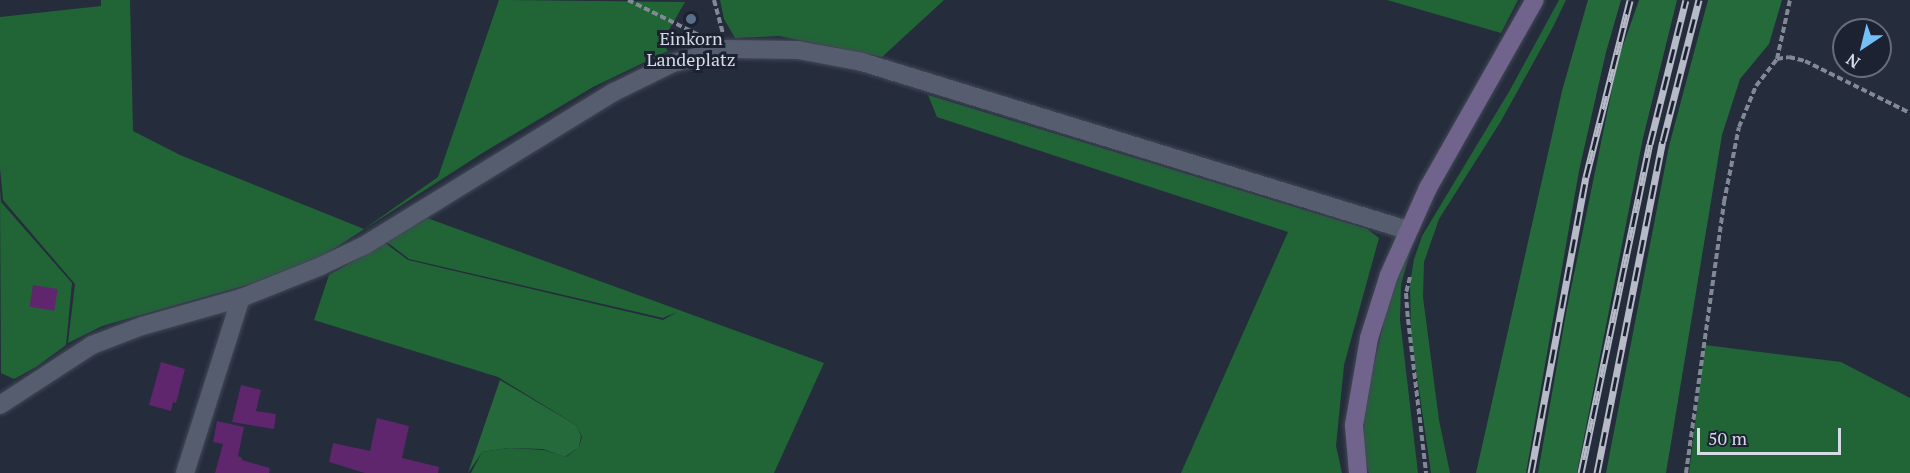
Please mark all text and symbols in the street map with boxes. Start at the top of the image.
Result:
marker: Einkorn Landeplatz [684,12,698,26]
north arrow [1832,18,1892,78]
place label: Einkorn Landeplatz [647,28,735,70]
text: N [1842,49,1864,74]
scale bar [1700,416,1844,454]
text: 50 m [1708,426,1747,450]

